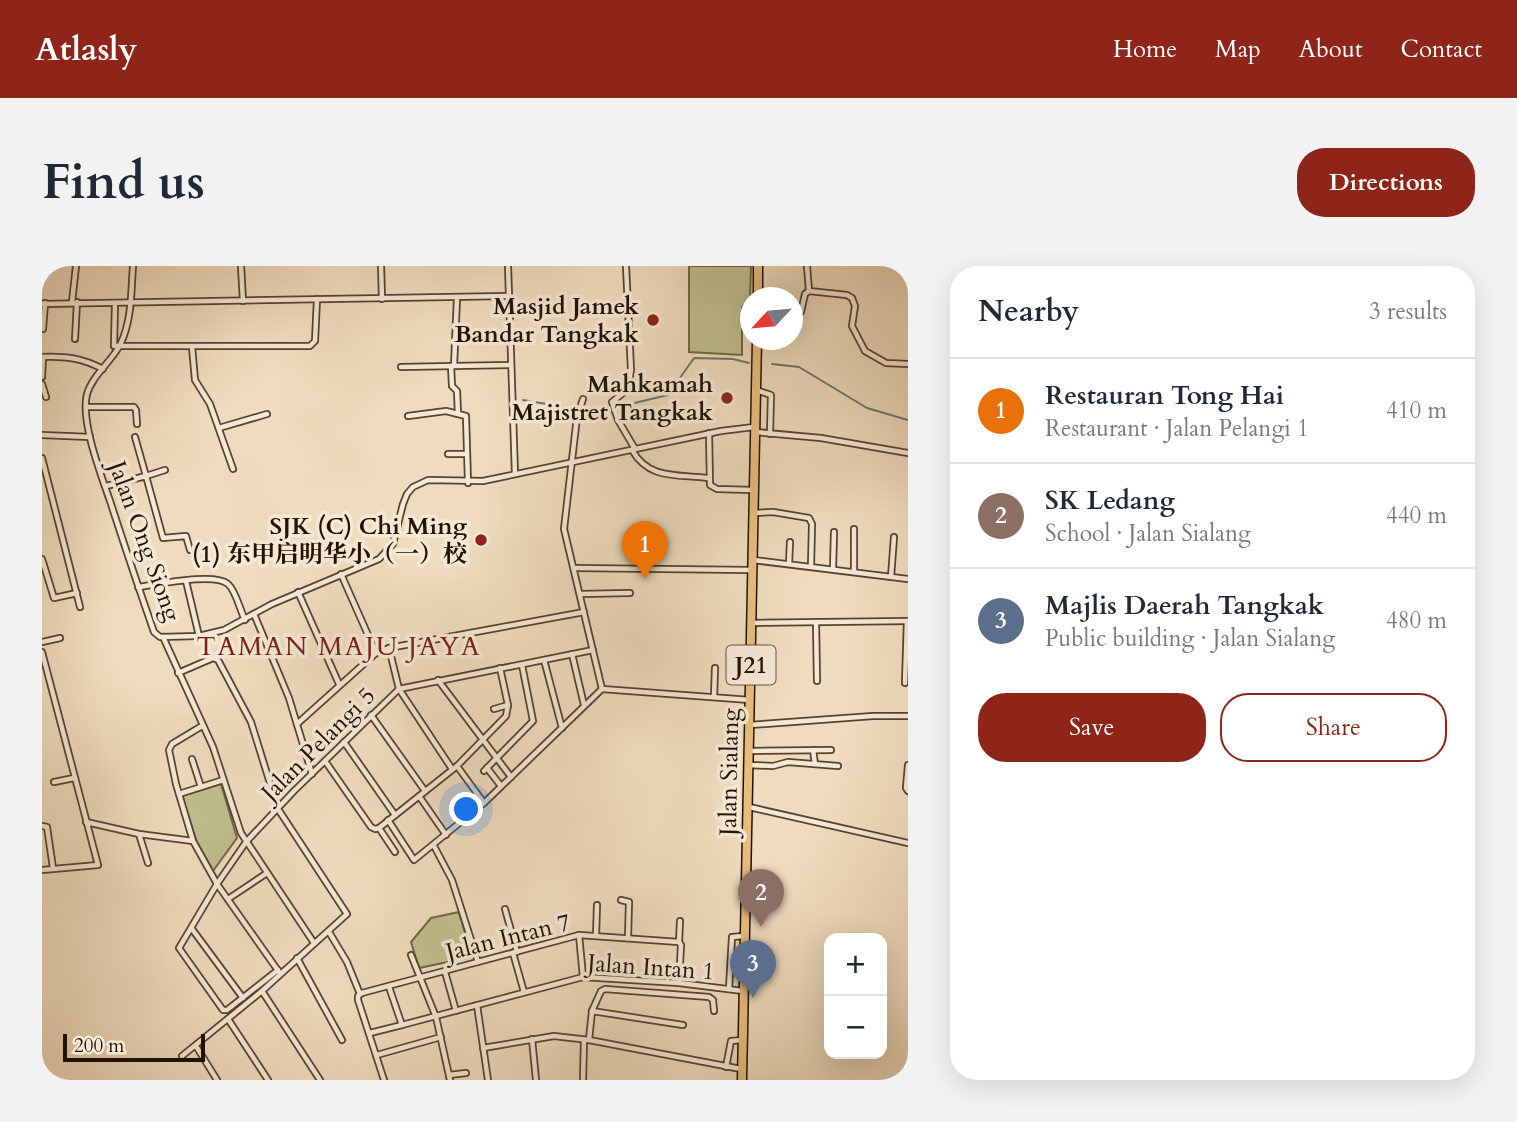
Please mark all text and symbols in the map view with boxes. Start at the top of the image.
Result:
text: Atlasly [35,27,137,72]
text: Home [1113,33,1177,66]
text: Map [1215,33,1261,66]
text: About [1299,33,1363,66]
text: Contact [1401,33,1482,66]
button: Directions [1297,148,1475,217]
text: Find us [42,149,205,216]
north arrow [740,287,803,350]
place label: Masjid Jamek Bandar Tangkak [454,290,639,351]
text: Nearby [978,291,1079,332]
text: 3 results [1369,296,1447,327]
marker: Masjid Jamek Bandar Tangkak [645,312,661,328]
place label: Mahkamah Majistret Tangkak [511,368,713,429]
text: Restauran Tong Hai [1045,378,1284,413]
marker: Mahkamah Majistret Tangkak [719,390,735,406]
text: 1 [995,395,1007,426]
text: 410 m [1386,395,1447,426]
text: Restaurant · Jalan Pelangi 1 [1045,413,1309,444]
street label: Jalan Ong Siong [99,454,189,626]
text: SK Ledang [1045,483,1175,518]
text: 2 [995,500,1007,531]
text: 440 m [1386,500,1447,531]
place label: SJK (C) Chi Ming (1) 东甲启明华小（一）校 [192,510,468,571]
text: School · Jalan Sialang [1045,518,1251,549]
pin: 1 [622,521,668,579]
marker: SJK (C) Chi Ming (1) 东甲启明华小（一）校 [473,532,489,548]
text: Majlis Daerah Tangkak [1045,588,1324,623]
text: 3 [995,605,1007,636]
text: 480 m [1386,605,1447,636]
text: Public building · Jalan Sialang [1045,623,1335,654]
district label: TAMAN MAJU JAYA [197,629,481,664]
road number: J21 [726,646,776,684]
street label: Jalan Pelangi 5 [252,680,383,811]
button: Save [978,693,1206,762]
button: Share [1220,693,1447,762]
street label: Jalan Sialang [712,707,747,839]
your location [449,792,483,826]
pin: 2 [738,869,784,927]
street label: Jalan Intan 7 [439,906,574,970]
map controls [824,933,887,1059]
button: + [824,933,887,996]
pin: 3 [730,940,776,998]
street label: Jalan Intan 1 [583,946,716,988]
button: − [824,996,887,1059]
scale bar [63,1031,205,1063]
text: 200 m [74,1033,124,1059]

